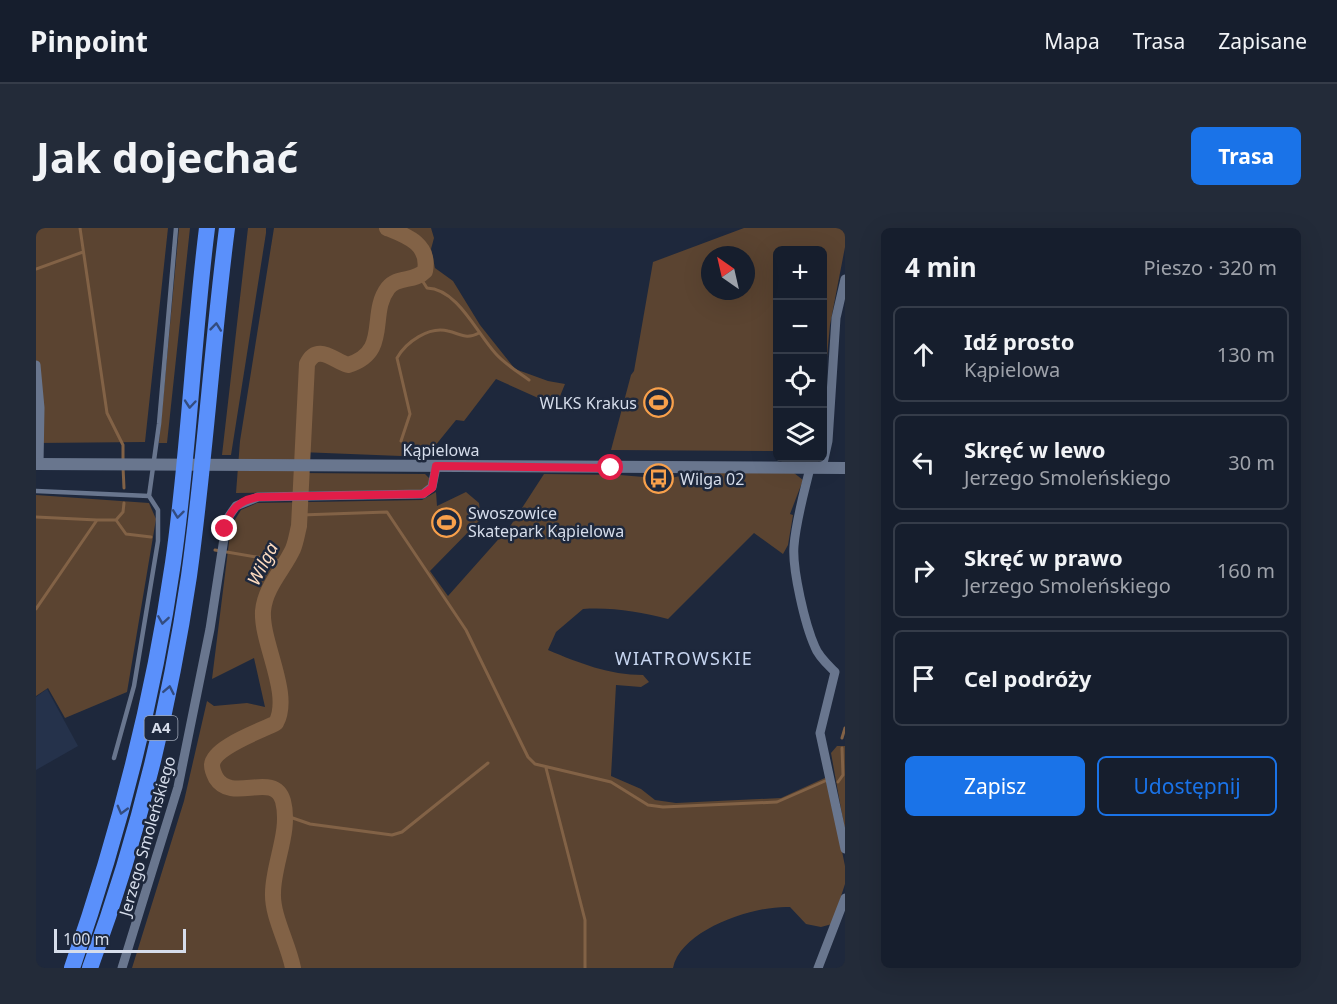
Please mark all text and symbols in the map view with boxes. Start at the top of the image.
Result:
text: Pinpoint [30,22,148,60]
text: Mapa [1044,27,1100,55]
text: Trasa [1133,27,1185,55]
text: Zapisane [1218,27,1307,55]
button: Trasa [1191,127,1301,185]
text: Jak dojechać [36,128,298,185]
north arrow [701,246,755,300]
map controls [773,246,827,462]
button: + [773,246,827,300]
text: 4 min [905,249,977,285]
text: Pieszo · 320 m [1143,254,1277,281]
button: − [773,300,827,354]
one-way arrow [209,322,222,331]
text: Idź prosto [964,326,1074,356]
icon: ahead [907,338,940,371]
text: 130 m [1217,341,1275,368]
button: locate [773,354,827,408]
text: Kąpielowa [964,356,1060,383]
sports icon: WLKS Krakus [642,387,674,419]
place label: WLKS Krakus [540,392,637,414]
one-way arrow [184,399,197,408]
button: layers [773,408,827,462]
text: Skręć w lewo [964,434,1106,464]
street label: Kąpielowa [403,439,479,461]
icon: left [907,446,940,479]
text: 30 m [1228,449,1275,476]
route start [597,454,623,480]
bus stop icon: Wilga 02 [643,463,675,495]
text: Jerzego Smoleńskiego [964,464,1171,491]
place label: Wilga 02 [680,468,744,490]
place label: Swoszowice Skatepark Kąpielowa [468,502,624,542]
sports icon: Swoszowice Skatepark Kąpielowa [431,506,463,538]
one-way arrow [173,510,185,519]
route end [211,515,237,541]
water label: Wilga [241,538,283,589]
text: Skręć w prawo [964,542,1123,572]
icon: right [907,554,940,587]
text: 160 m [1217,557,1275,584]
text: Jerzego Smoleńskiego [964,572,1171,599]
one-way arrow [157,614,170,624]
district label: WIATROWSKIE [615,646,753,670]
icon: arrive [907,662,940,695]
text: Cel podróży [964,663,1091,693]
one-way arrow [162,685,175,695]
road number: A4 [144,716,178,740]
street label: Jerzego Smoleńskiego [113,753,180,921]
button: Zapisz [905,756,1085,816]
button: Udostępnij [1097,756,1277,816]
one-way arrow [116,805,129,815]
scale bar [54,926,186,954]
text: 100 m [63,928,110,950]

